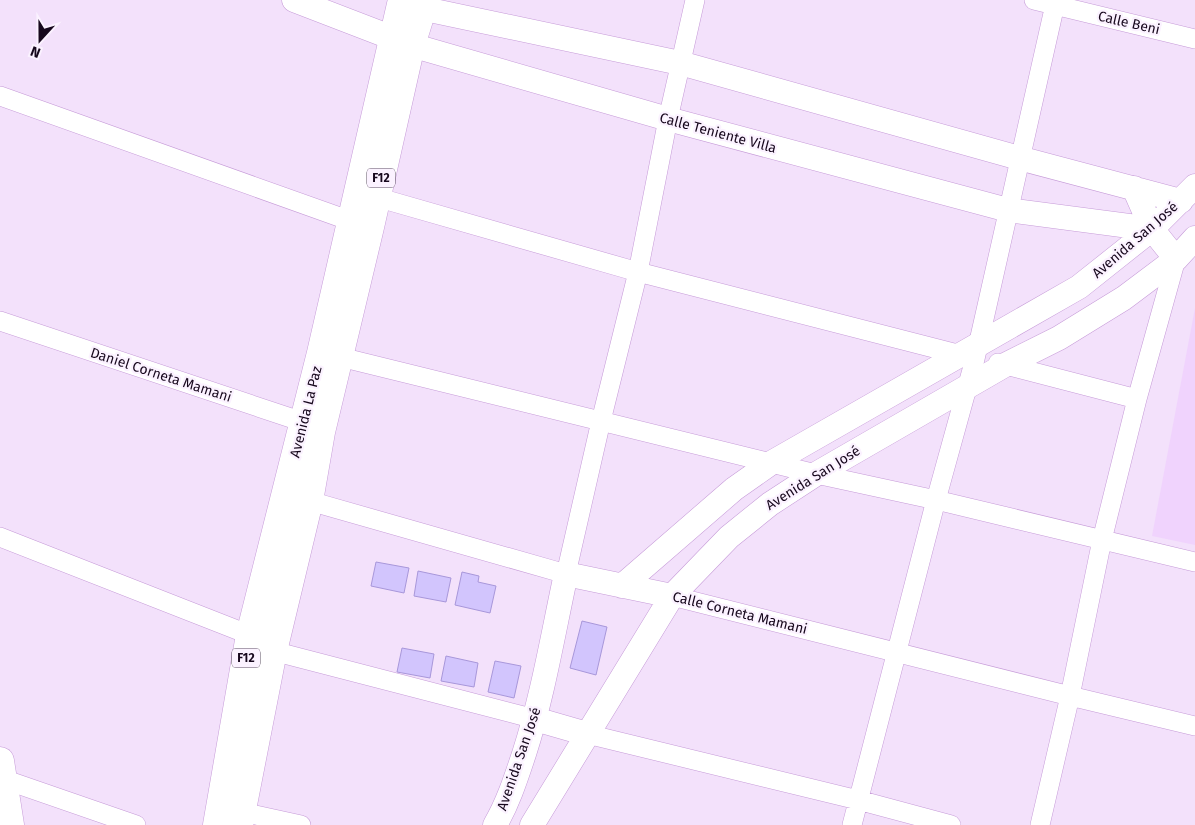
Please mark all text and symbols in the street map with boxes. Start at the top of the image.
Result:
street label: Calle Beni [1096,8,1162,38]
north arrow [15,15,65,65]
text: N [28,42,43,61]
street label: Calle Teniente Villa [658,109,778,157]
road number: F12 [367,168,395,188]
street label: Avenida San José [1089,198,1181,282]
street label: Daniel Corneta Mamani [88,344,234,406]
street label: Avenida La Paz [286,365,326,459]
street label: Avenida San José [763,442,863,514]
street label: Calle Corneta Mamani [671,588,809,638]
road number: F12 [232,648,260,668]
street label: Avenida San José [493,705,545,813]

